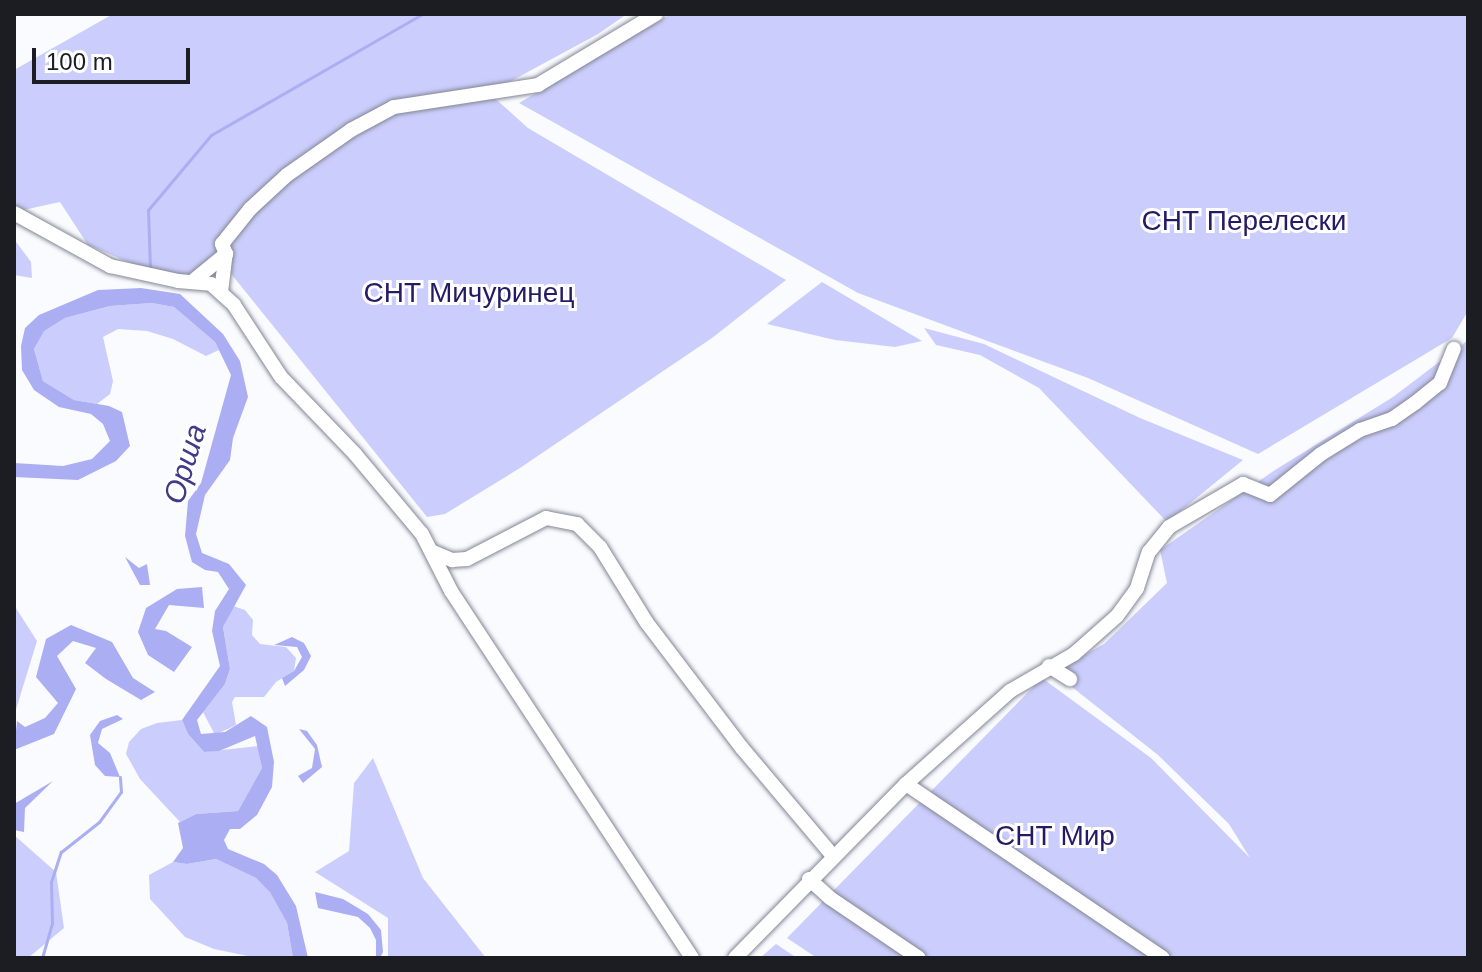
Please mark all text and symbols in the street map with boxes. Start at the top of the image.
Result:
scale bar [36,32,194,82]
text: 100 m [46,48,113,75]
park label: СНТ Перелески [1141,204,1347,238]
park label: СНТ Мичуринец [364,276,574,310]
water label: Орша [156,420,214,508]
park label: СНТ Мир [995,819,1115,853]

